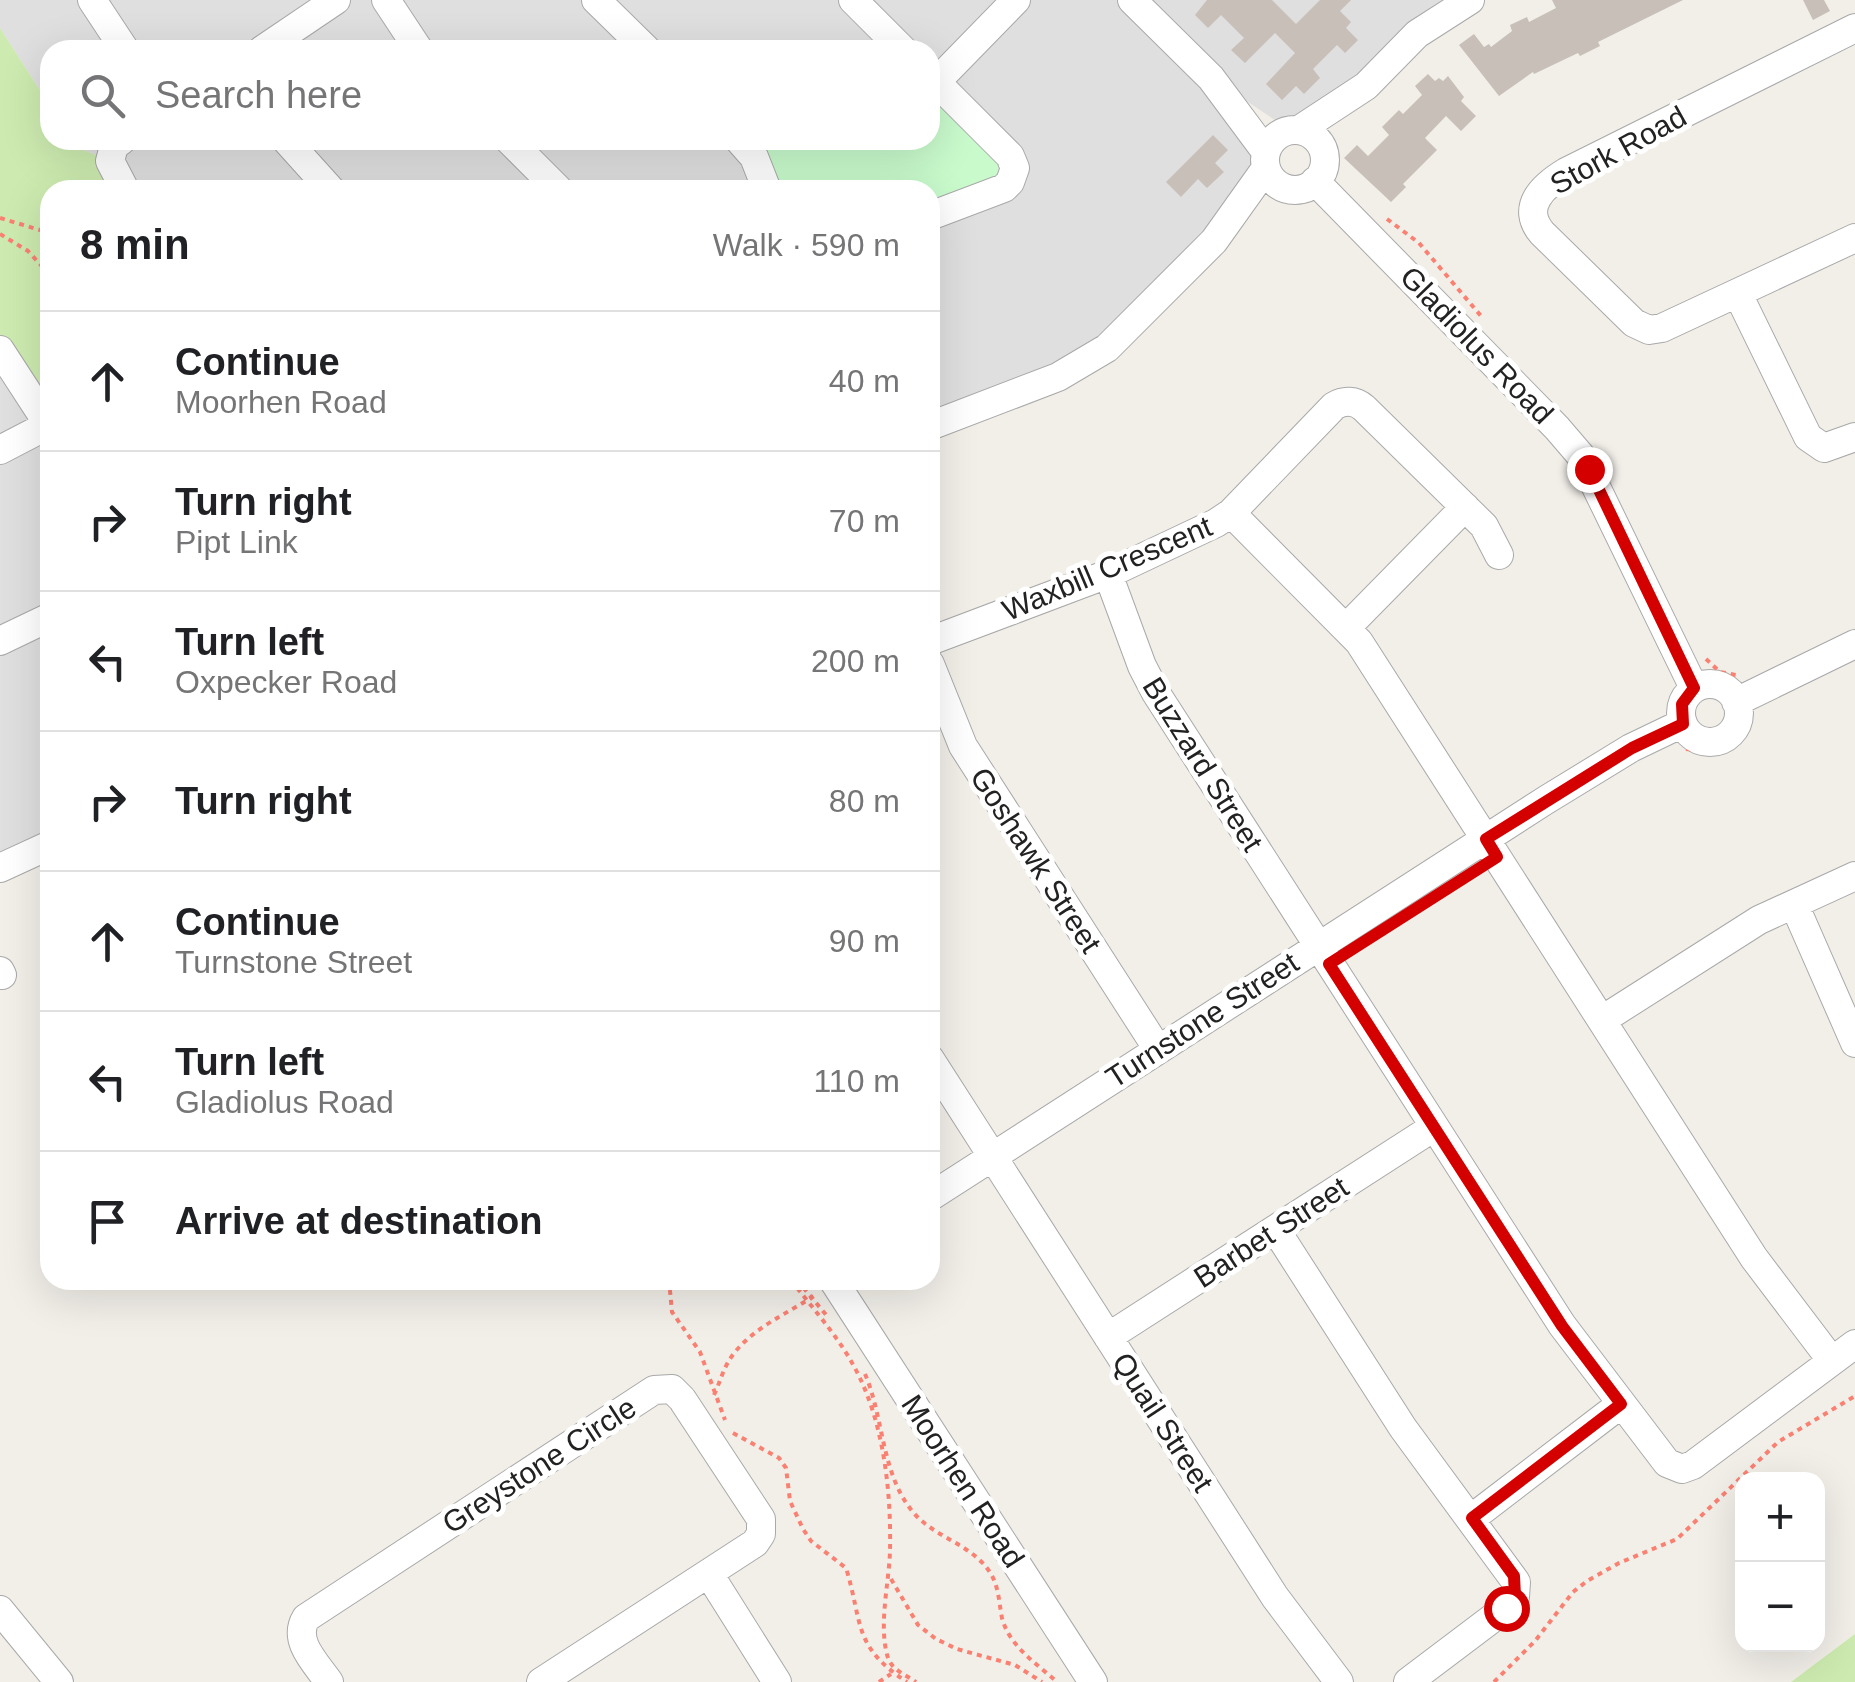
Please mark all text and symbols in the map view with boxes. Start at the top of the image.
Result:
search box [40,40,940,150]
icon: search [75,68,130,123]
text: Search here [155,74,362,116]
street label: Stork Road [1544,99,1692,201]
text: 8 min [80,221,190,268]
text: Walk · 590 m [713,227,900,263]
street label: Gladiolus Road [1394,260,1560,430]
text: Continue [175,341,340,383]
icon: ahead [80,354,135,409]
text: 40 m [829,363,900,399]
text: Moorhen Road [175,384,387,420]
route end [1567,447,1613,493]
text: Turn right [175,481,352,523]
icon: right [80,494,135,549]
text: 70 m [829,503,900,539]
street label: Waxbill Crescent [997,509,1217,627]
text: Pipt Link [175,524,298,560]
text: Turn left [175,621,324,663]
icon: left [80,634,135,689]
text: 200 m [811,643,900,679]
text: Oxpecker Road [175,664,397,700]
street label: Buzzard Street [1136,671,1270,857]
street label: Goshawk Street [964,762,1108,959]
icon: right [80,774,135,829]
text: Turn right [175,780,352,822]
text: 80 m [829,783,900,819]
text: Continue [175,901,340,943]
icon: ahead [80,914,135,969]
text: 90 m [829,923,900,959]
text: Turnstone Street [175,944,412,980]
street label: Turnstone Street [1100,945,1305,1094]
text: Turn left [175,1041,324,1083]
icon: left [80,1054,135,1109]
text: 110 m [813,1063,900,1099]
text: Gladiolus Road [175,1084,394,1120]
street label: Barbet Street [1188,1170,1355,1294]
icon: arrive [80,1194,135,1249]
text: Arrive at destination [175,1200,542,1242]
street label: Quail Street [1106,1347,1220,1498]
street label: Moorhen Road [895,1389,1031,1573]
street label: Greystone Circle [436,1390,642,1540]
map controls [1735,1472,1825,1652]
button: + [1735,1472,1825,1562]
button: − [1735,1562,1825,1652]
route start [1484,1586,1530,1632]

